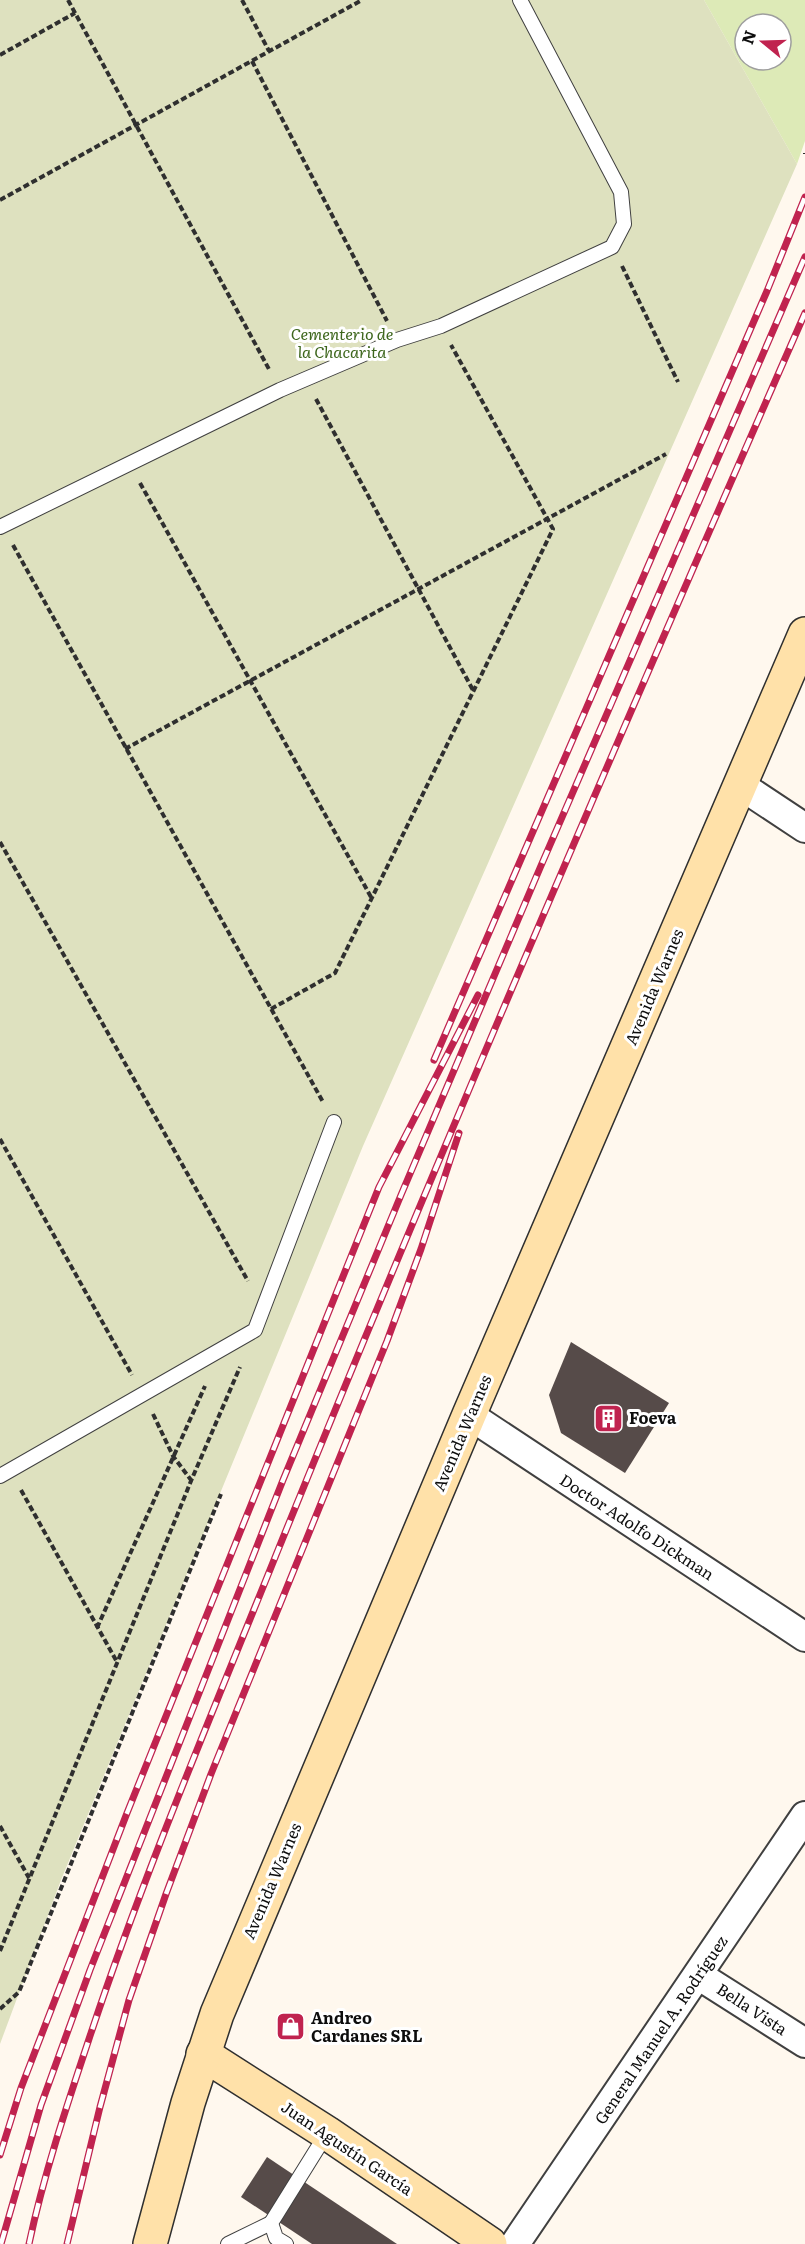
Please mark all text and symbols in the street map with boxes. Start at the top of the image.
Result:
north arrow [733,12,793,72]
text: N [734,27,761,47]
park label: Cementerio de la Chacarita [291,321,393,363]
street label: Avenida Warnes [618,925,688,1048]
street label: Avenida Warnes [426,1371,496,1494]
building icon: Foeva [592,1402,624,1434]
place label: Foeva [629,1405,677,1429]
street label: Doctor Adolfo Dickman [555,1467,720,1585]
street label: Avenida Warnes [236,1819,306,1942]
street label: General Manuel A. Rodríguez [588,1930,733,2129]
street label: Bella Vista [712,1976,793,2040]
place label: Andreo Cardanes SRL [311,2005,423,2047]
shop icon: Andreo Cardanes SRL [274,2011,306,2043]
street label: Juan Agustín García [277,2094,418,2200]

